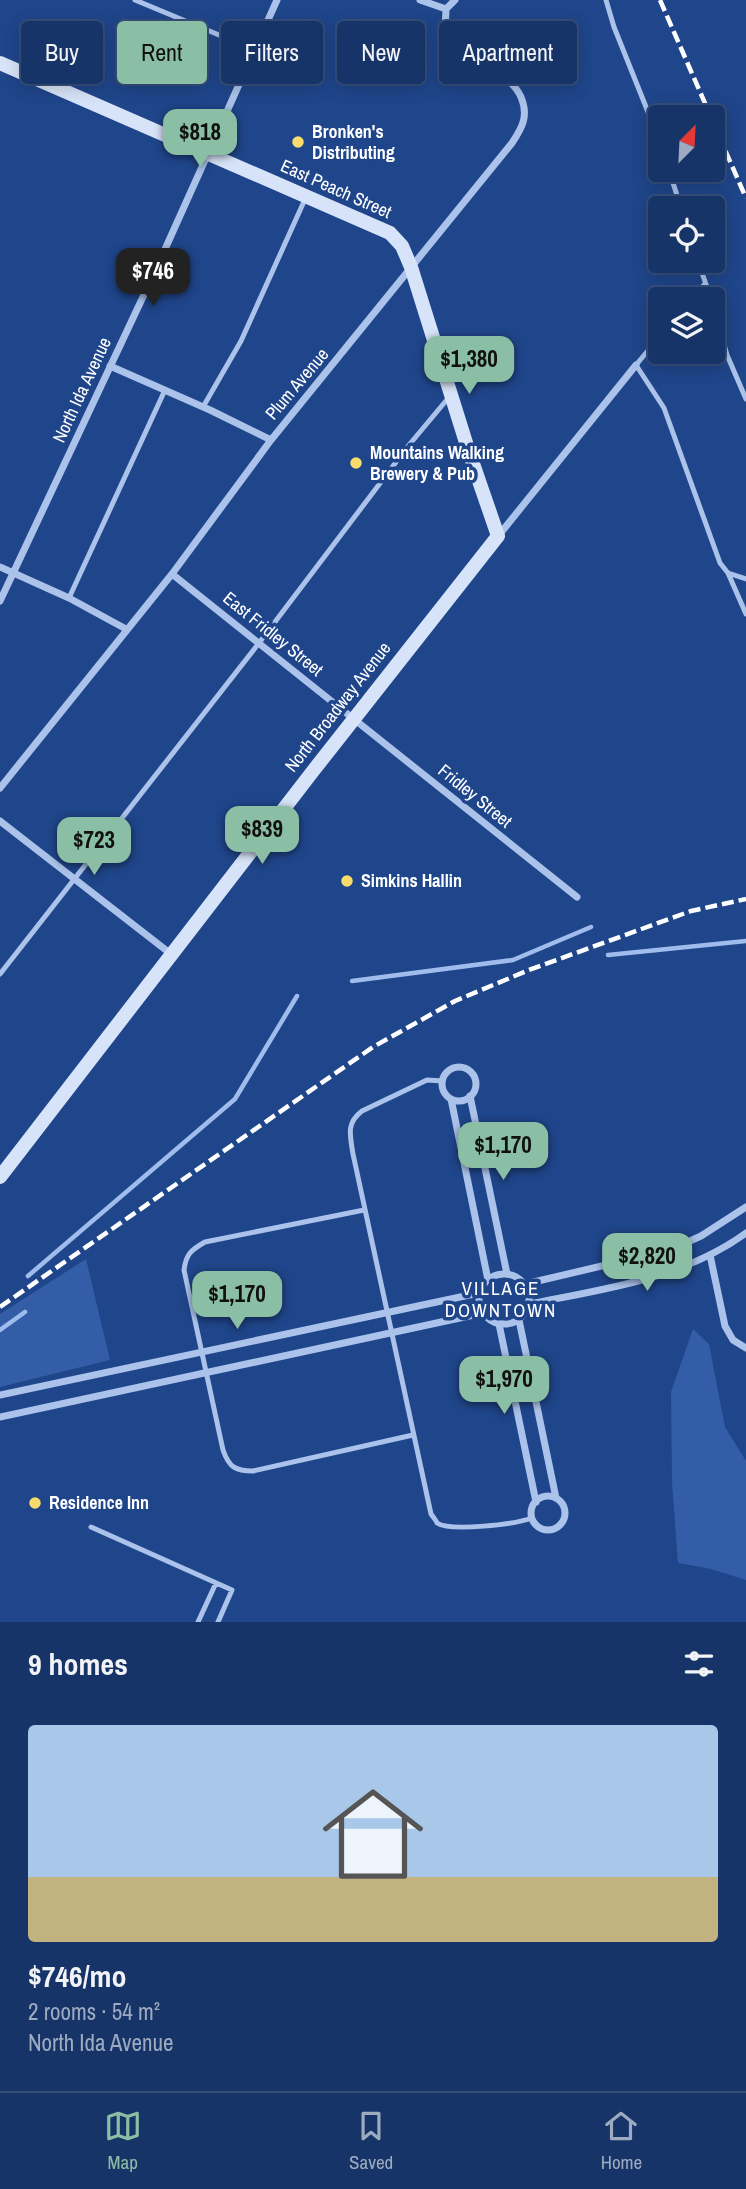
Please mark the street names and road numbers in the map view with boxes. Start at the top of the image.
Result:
street label: East Peach Street [277,153,396,224]
street label: North Ida Avenue [46,333,117,447]
street label: Plum Avenue [259,342,334,425]
street label: East Fridley Street [218,585,329,682]
street label: North Broadway Avenue [279,636,396,777]
street label: Fridley Street [433,758,518,833]

